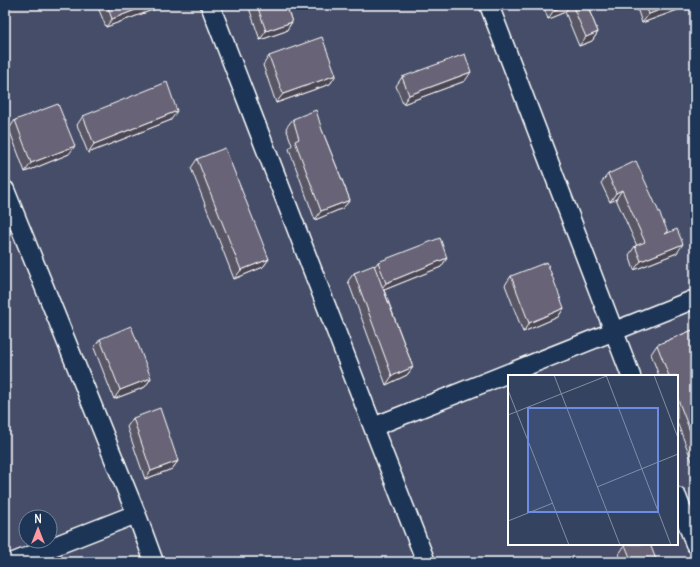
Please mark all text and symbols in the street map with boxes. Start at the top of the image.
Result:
inset map [508,375,678,545]
north arrow [18,509,58,549]
text: N [34,512,42,526]

